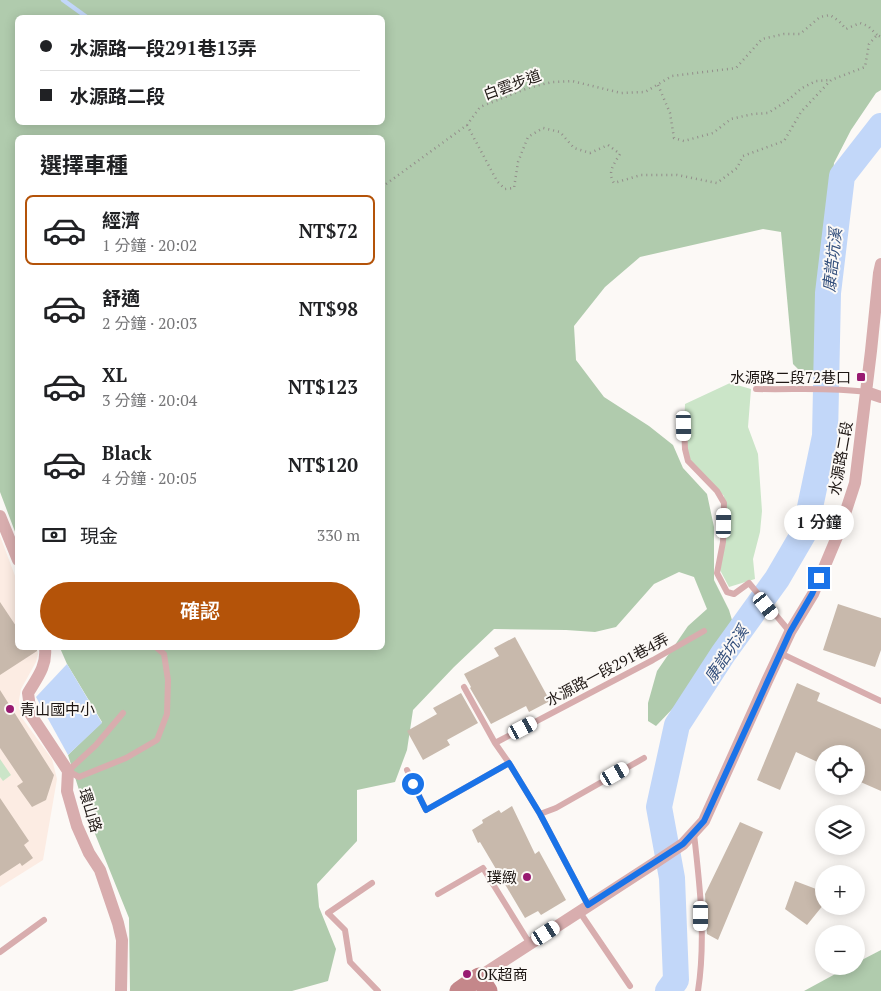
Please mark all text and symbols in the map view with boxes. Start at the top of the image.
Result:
text: 水源路一段291巷13弄 [70,35,257,60]
street label: 白雲步道 [480,64,544,104]
text: 水源路二段 [70,83,165,108]
text: 選擇車種 [40,150,128,179]
text: 經濟 [102,207,140,232]
icon: car [42,208,87,253]
text: NT$72 [299,218,358,243]
water label: 康誥坑溪 [818,225,846,293]
text: 1 分鐘 · 20:02 [102,234,197,256]
text: 舒適 [102,285,140,310]
icon: car [42,286,87,331]
text: NT$98 [299,296,358,321]
text: 2 分鐘 · 20:03 [102,312,197,334]
text: XL [102,362,127,387]
icon: car [42,364,87,409]
place label: 水源路二段72巷口 [730,367,851,387]
marker: 水源路二段72巷口 [855,371,867,383]
text: NT$123 [288,374,358,399]
text: 3 分鐘 · 20:04 [102,389,197,411]
car [676,411,691,441]
street label: 水源路二段 [824,419,856,497]
text: Black [102,440,152,465]
icon: car [42,442,87,487]
text: NT$120 [288,452,358,477]
text: 4 分鐘 · 20:05 [102,467,197,489]
callout: 1 分鐘 [784,506,854,540]
car [716,508,731,538]
text: 1 分鐘 [796,511,842,533]
icon: cash [40,521,68,549]
text: 現金 [80,523,118,548]
text: 330 m [317,524,360,546]
route end [808,567,830,589]
button: 確認 [40,582,360,640]
car [750,590,781,622]
water label: 康誥坑溪 [699,620,754,687]
street label: 水源路一段291巷4弄 [542,628,672,710]
place label: 青山國中小 [20,699,95,719]
marker: 青山國中小 [4,703,16,715]
car [506,714,539,742]
map controls [815,745,865,975]
button: locate [815,745,865,795]
car [598,760,631,788]
route start [402,773,424,795]
street label: 環山路 [75,786,107,834]
button: layers [815,805,865,855]
button: + [815,865,865,915]
place label: 璞緻 [487,867,517,887]
marker: 璞緻 [521,871,533,883]
car [693,901,708,931]
car [529,919,562,947]
button: − [815,925,865,975]
place label: OK超商 [477,964,528,984]
marker: OK超商 [461,968,473,980]

